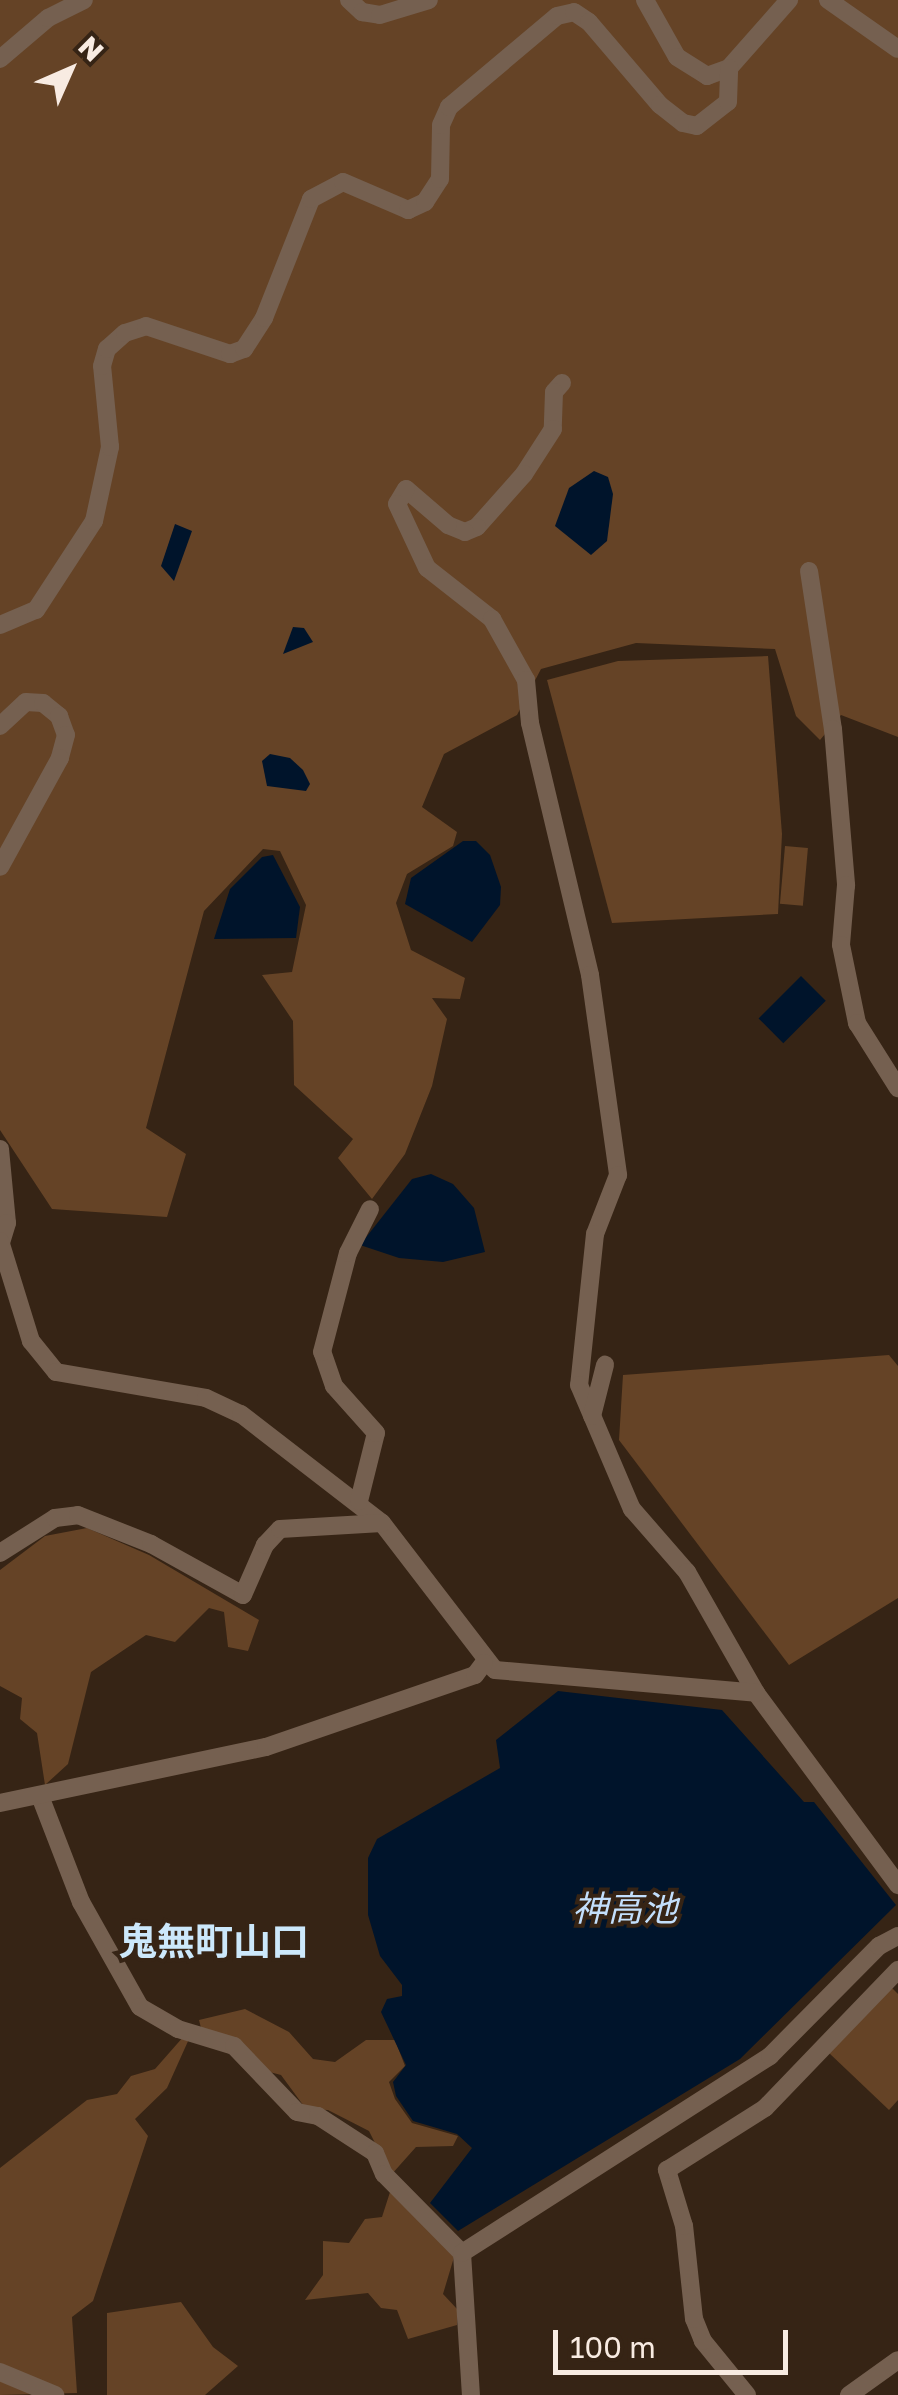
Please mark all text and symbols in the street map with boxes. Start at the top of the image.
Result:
north arrow [20,20,120,120]
text: N [72,29,111,68]
water label: 神高池 [573,1887,677,1929]
district label: 鬼無町山口 [119,1918,309,1964]
scale bar [558,2310,793,2372]
text: 100 m [570,2329,656,2365]

